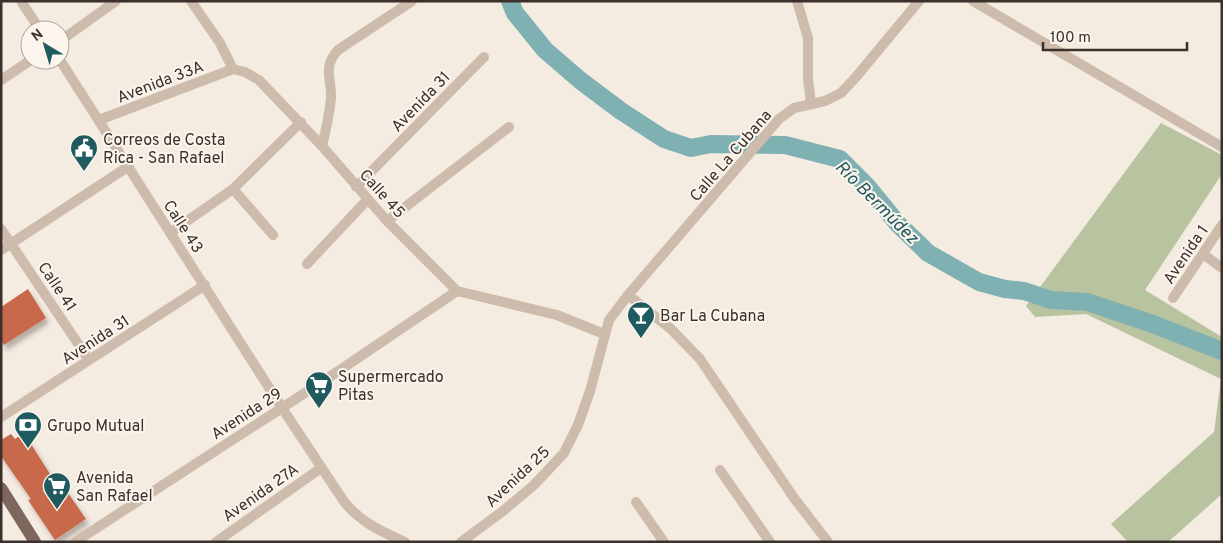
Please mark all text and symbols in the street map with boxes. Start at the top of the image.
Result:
north arrow [20,20,70,70]
scale bar [1043,20,1187,52]
text: N [29,26,47,46]
text: 100 m [1050,29,1091,48]
street label: Avenida 33A [115,57,207,109]
street label: Avenida 31 [388,68,455,137]
street label: Calle La Cubana [686,106,777,206]
place label: Correos de Costa Rica - San Rafael [103,131,225,169]
public building icon: Correos de Costa Rica - San Rafael [69,133,99,172]
water label: Río Bermúdez [829,156,924,251]
street label: Calle 45 [354,166,409,223]
street label: Calle 43 [158,197,207,257]
street label: Avenida 1 [1160,222,1214,289]
street label: Calle 41 [33,259,80,316]
bar icon: Bar La Cubana [626,300,656,339]
place label: Bar La Cubana [660,307,765,327]
street label: Avenida 31 [58,311,134,370]
place label: Supermercado Pitas [338,368,444,406]
supermarket icon: Supermercado Pitas [304,370,334,409]
street label: Avenida 29 [208,384,286,445]
bank icon: Grupo Mutual [13,410,43,449]
place label: Grupo Mutual [47,417,144,437]
street label: Avenida 25 [482,443,555,512]
street label: Avenida 27A [219,460,303,527]
place label: Avenida San Rafael [76,469,153,507]
supermarket icon: Avenida San Rafael [42,471,72,510]

